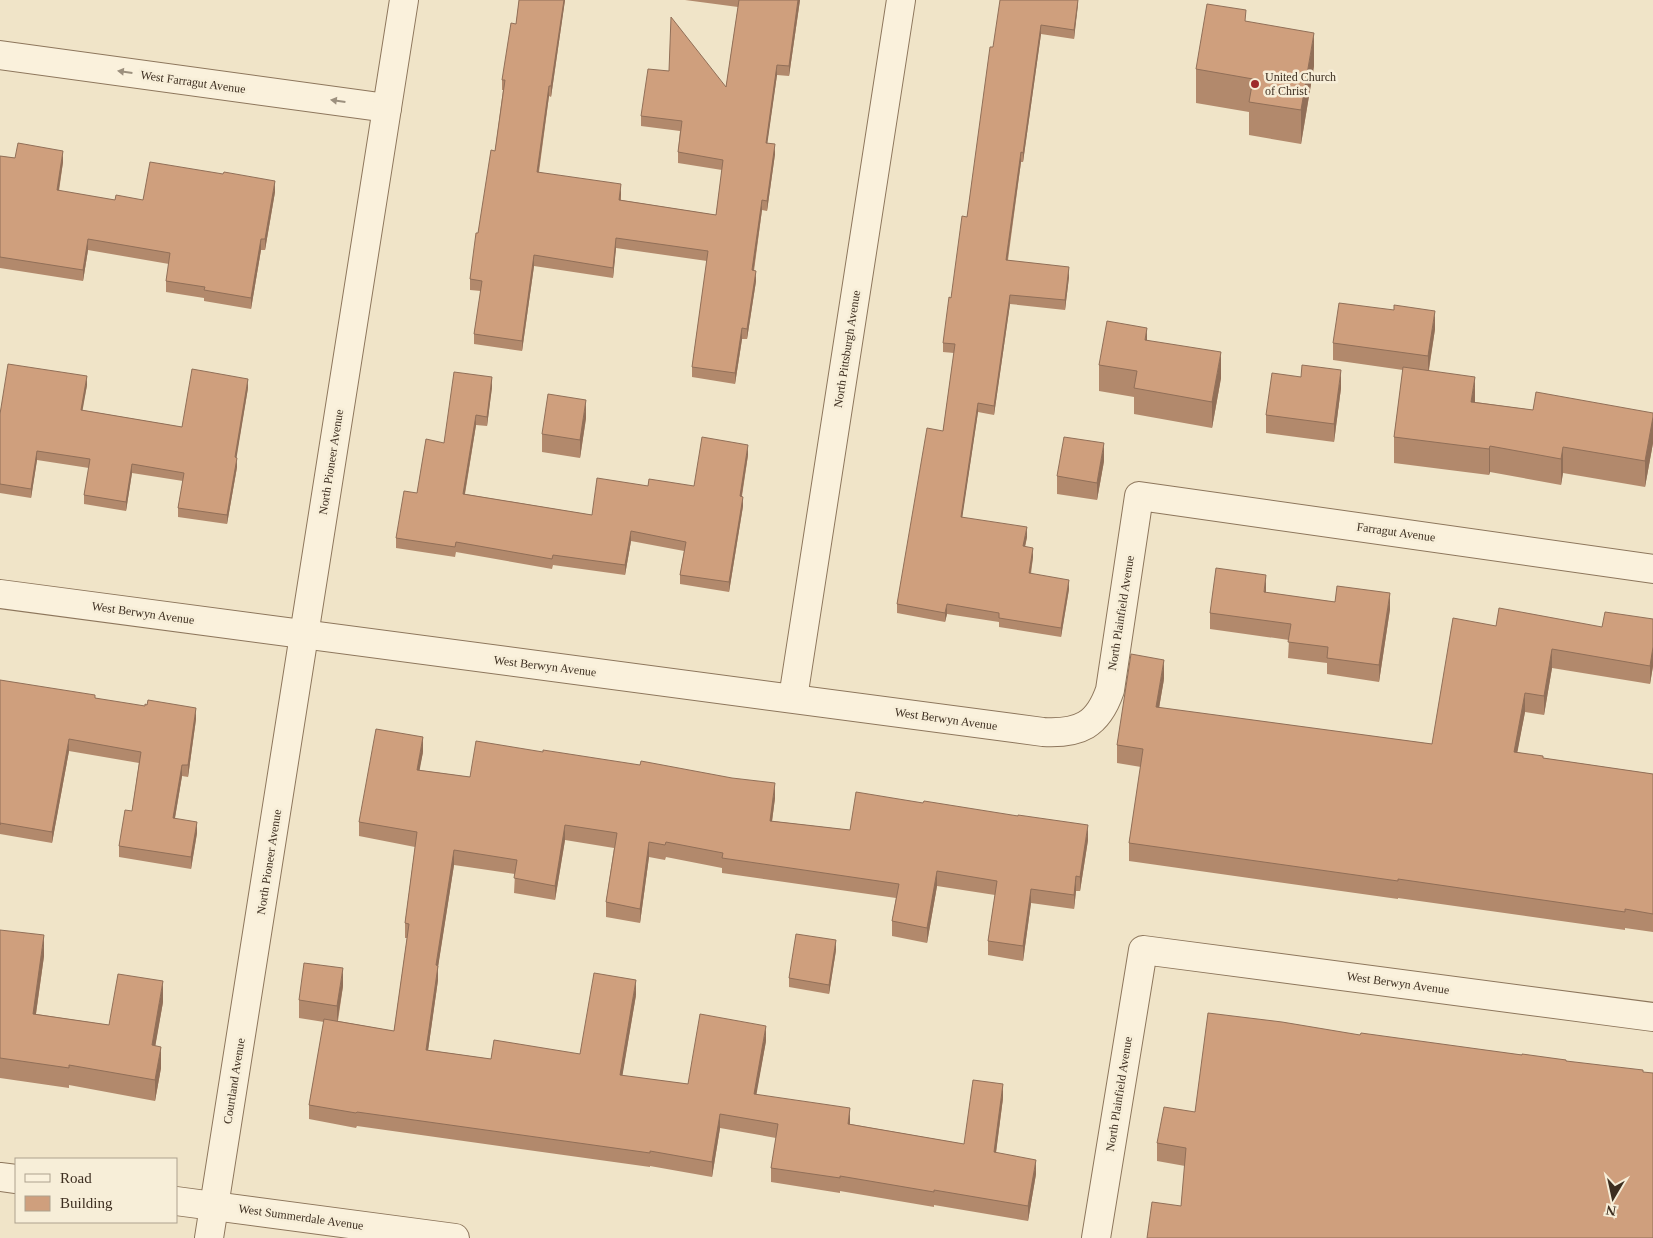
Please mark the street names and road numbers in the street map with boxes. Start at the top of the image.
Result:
street label: West Farragut Avenue [139,68,247,96]
street label: North Pittsburgh Avenue [831,289,863,409]
street label: North Pioneer Avenue [316,408,346,516]
street label: Farragut Avenue [1356,520,1436,544]
street label: North Plainfield Avenue [1105,554,1137,672]
street label: West Berwyn Avenue [91,599,195,627]
street label: West Berwyn Avenue [493,653,597,679]
street label: West Berwyn Avenue [894,705,998,733]
street label: North Pioneer Avenue [254,808,284,916]
street label: West Berwyn Avenue [1346,969,1450,997]
street label: North Plainfield Avenue [1103,1035,1135,1153]
street label: Courtland Avenue [220,1037,248,1125]
street label: West Summerdale Avenue [238,1201,364,1233]

